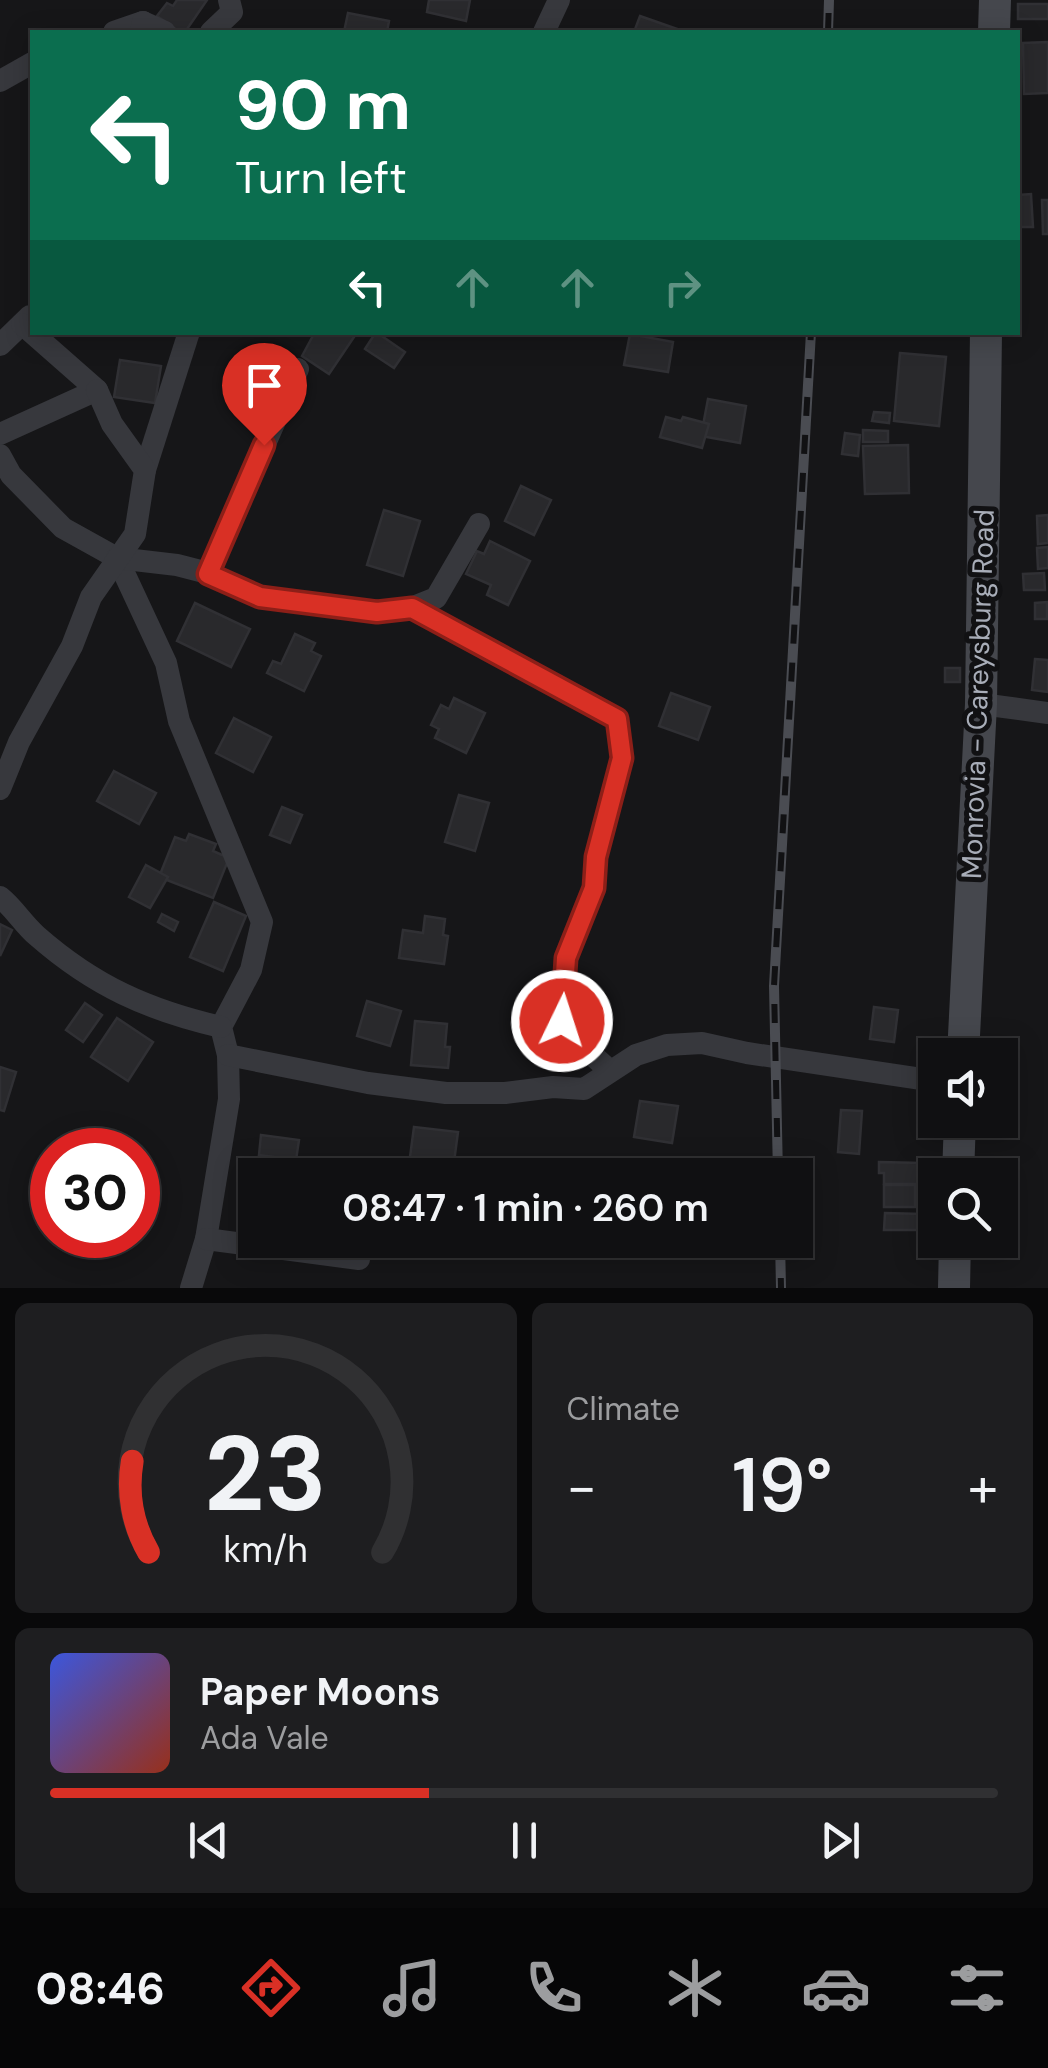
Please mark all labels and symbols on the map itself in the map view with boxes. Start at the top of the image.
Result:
pin [222,343,307,446]
street label: Monrovia - Careysburg Road [953,509,1003,879]
position arrow [510,969,614,1073]
speed limit sign: 30 [30,1128,160,1258]

